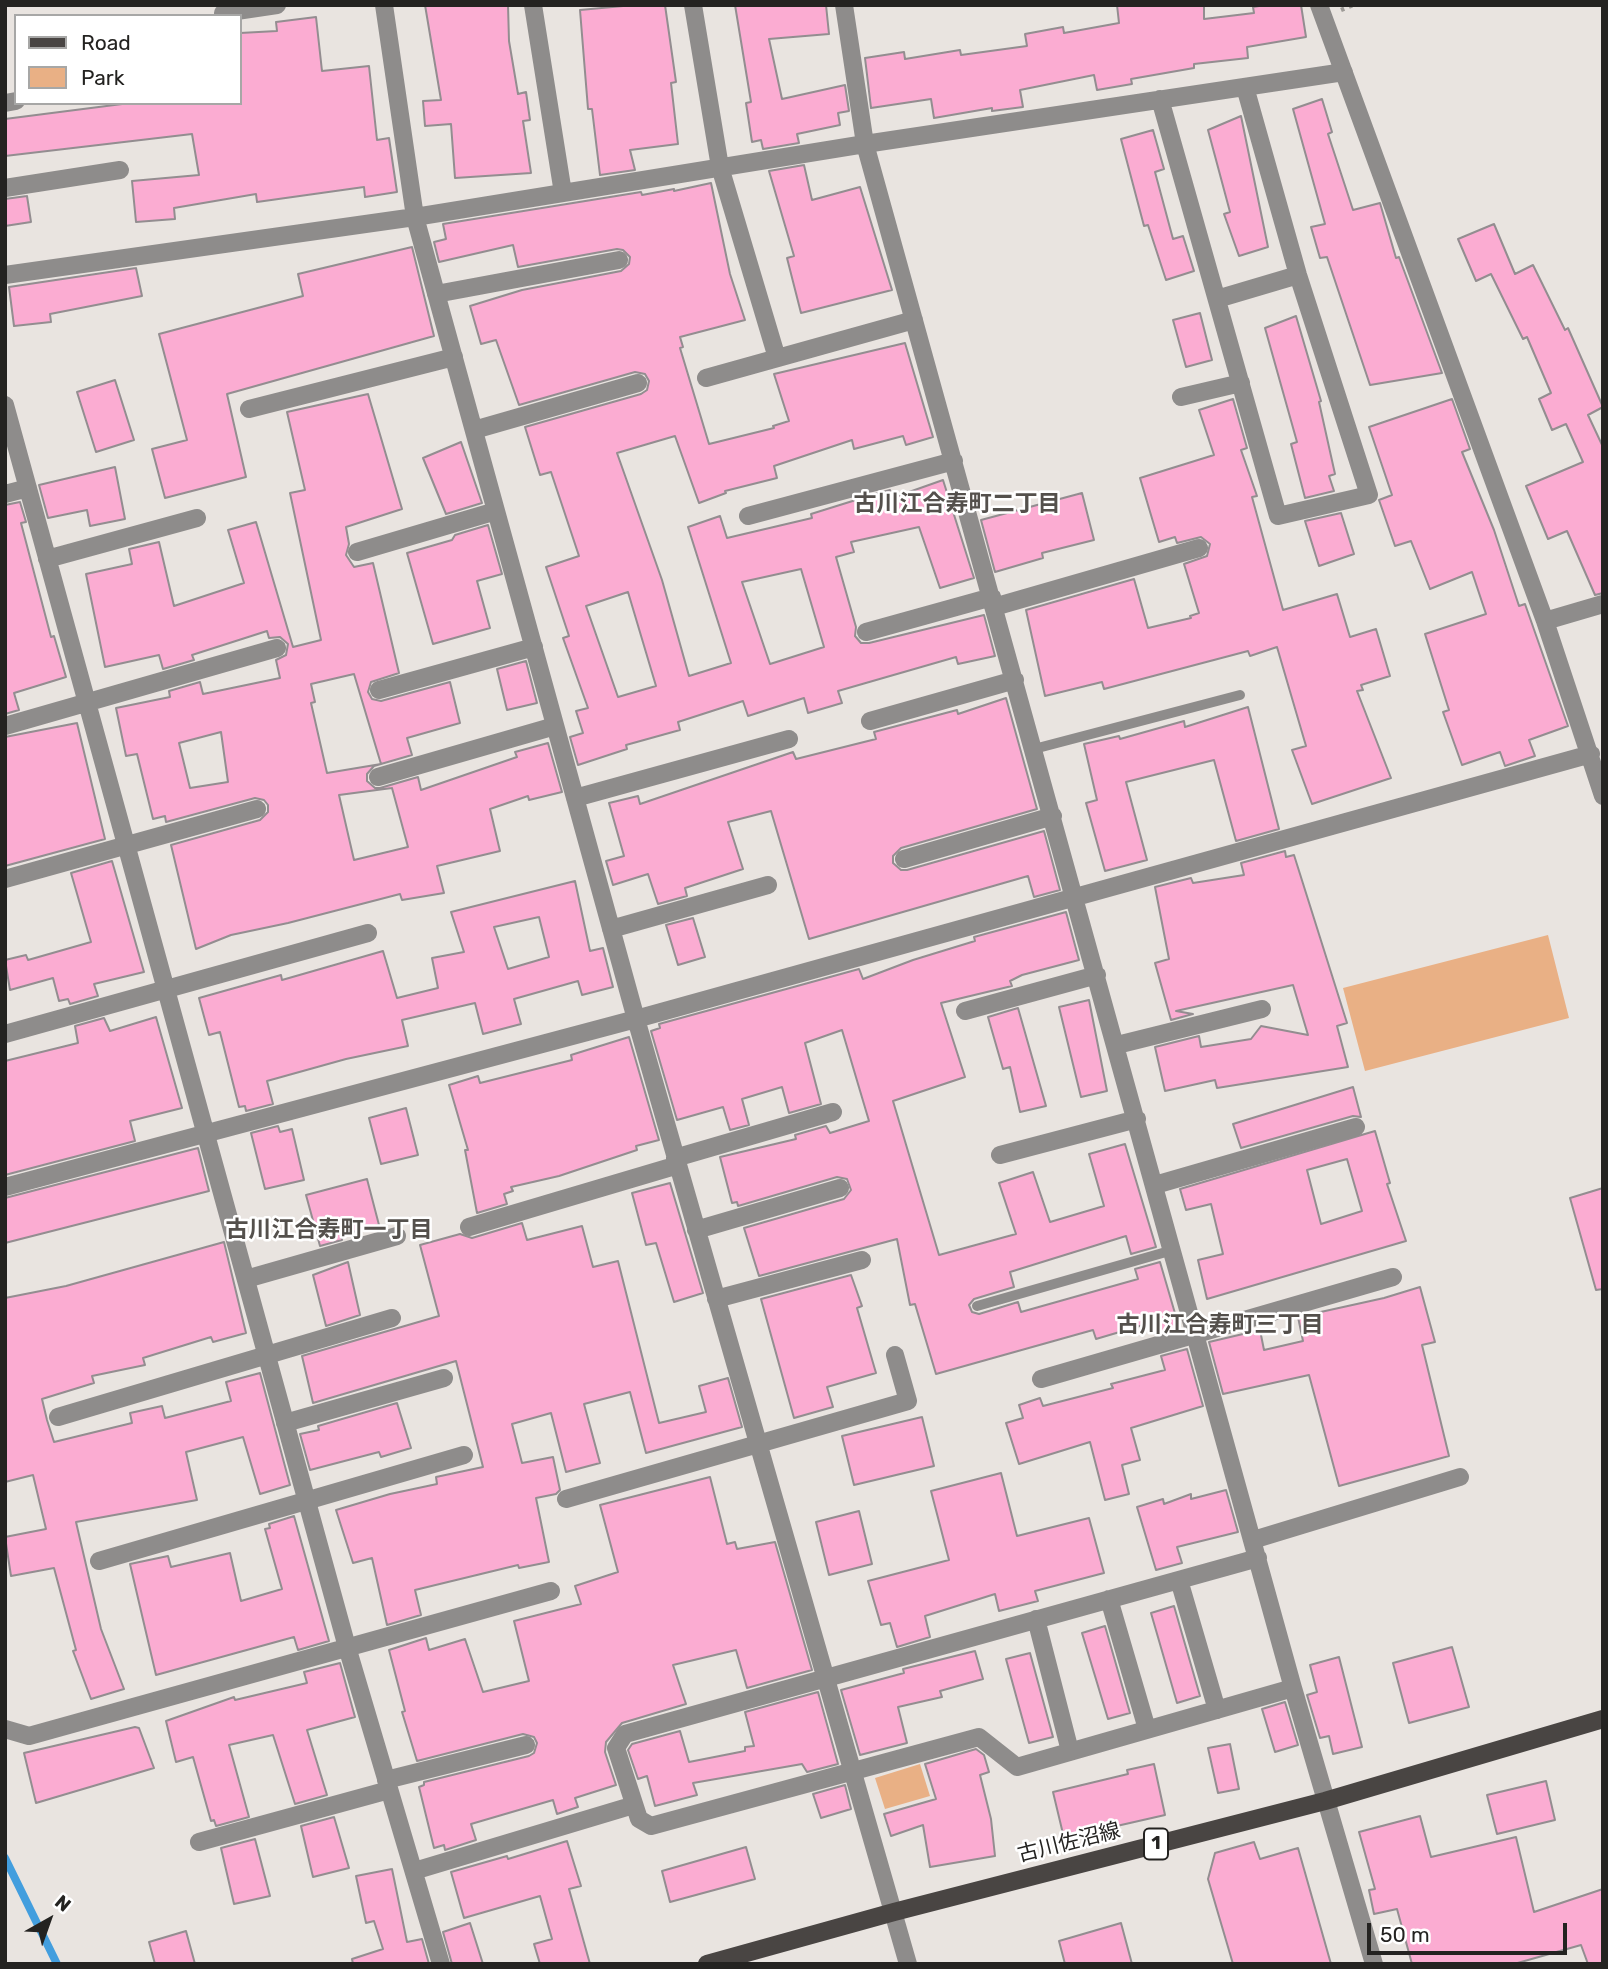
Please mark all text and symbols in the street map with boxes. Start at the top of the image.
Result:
legend [14,14,242,105]
text: Road [81,30,131,55]
text: Park [81,65,125,90]
district label: 古川江合寿町二丁目 [854,490,1060,518]
district label: 古川江合寿町一丁目 [226,1216,432,1244]
district label: 古川江合寿町三丁目 [1117,1311,1323,1339]
street label: 古川佐沼線 [1015,1818,1123,1868]
road number: 1 [1144,1828,1168,1860]
north arrow [14,1885,84,1955]
text: N [50,1890,75,1917]
scale bar [1370,1910,1570,1954]
text: 50 m [1380,1922,1430,1947]

